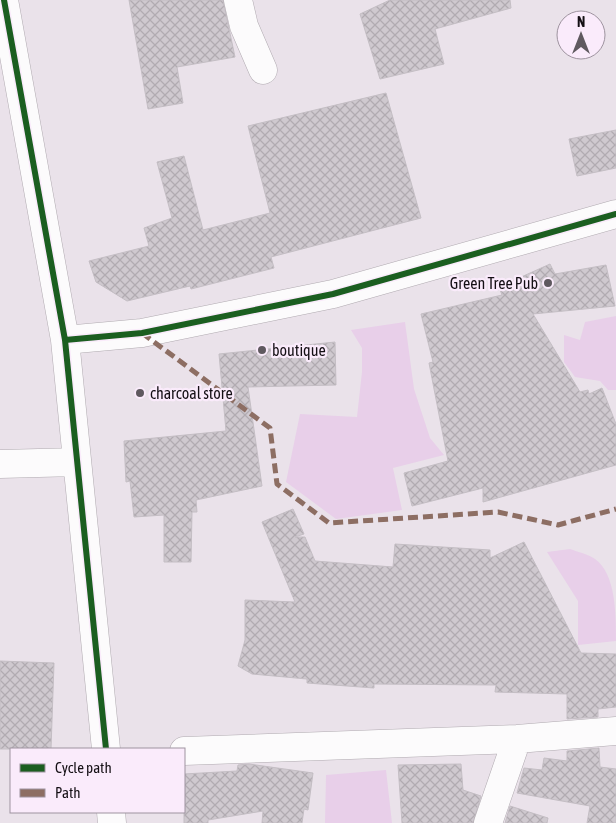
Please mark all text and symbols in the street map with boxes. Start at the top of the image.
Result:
north arrow [556,10,606,60]
text: N [577,14,585,30]
place label: Green Tree Pub [450,274,538,292]
marker: Green Tree Pub [542,277,554,289]
place label: boutique [272,341,326,360]
marker: boutique [256,344,268,356]
place label: charcoal store [150,384,233,402]
marker: charcoal store [134,387,146,399]
legend [10,748,185,813]
text: Cycle path [55,759,112,776]
text: Path [55,784,81,801]

